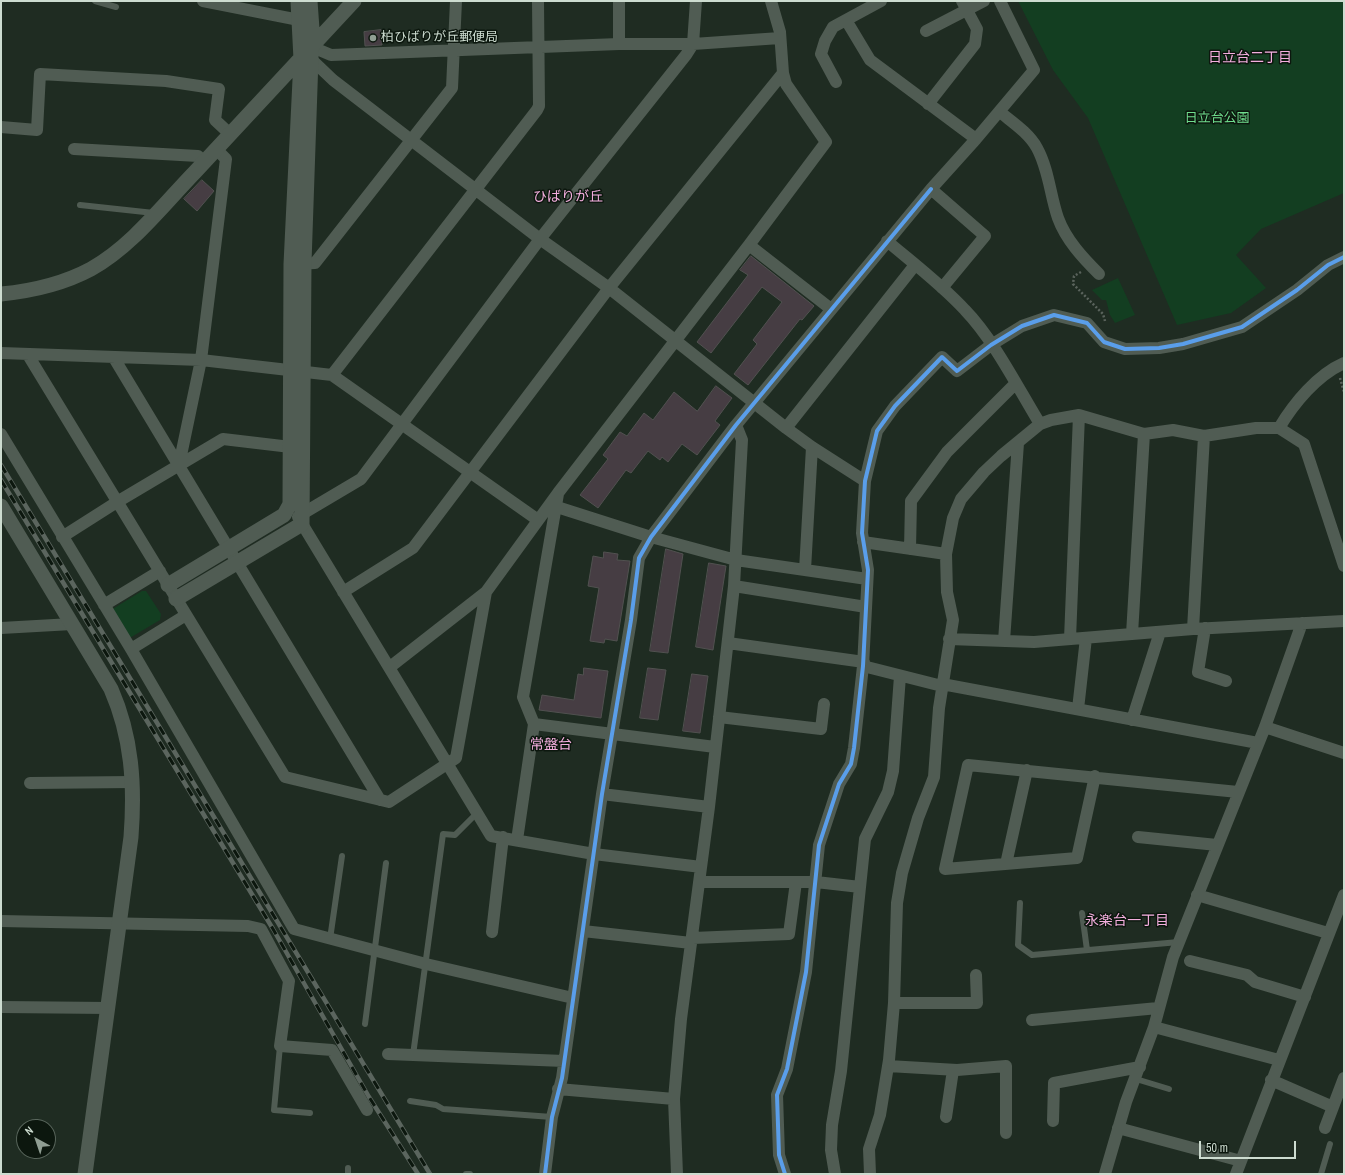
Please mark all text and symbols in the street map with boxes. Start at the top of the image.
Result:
place label: 柏ひばりが丘郵便局 [381,30,498,46]
marker: 柏ひばりが丘郵便局 [368,33,378,43]
district label: 日立台二丁目 [1208,50,1292,66]
park label: 日立台公園 [1185,111,1249,127]
district label: ひばりが丘 [533,189,603,205]
district label: 常盤台 [530,737,572,753]
district label: 永楽台一丁目 [1085,913,1169,929]
north arrow [16,1119,56,1159]
text: N [22,1123,36,1138]
scale bar [1201,1133,1298,1159]
text: 50 m [1206,1140,1228,1156]

